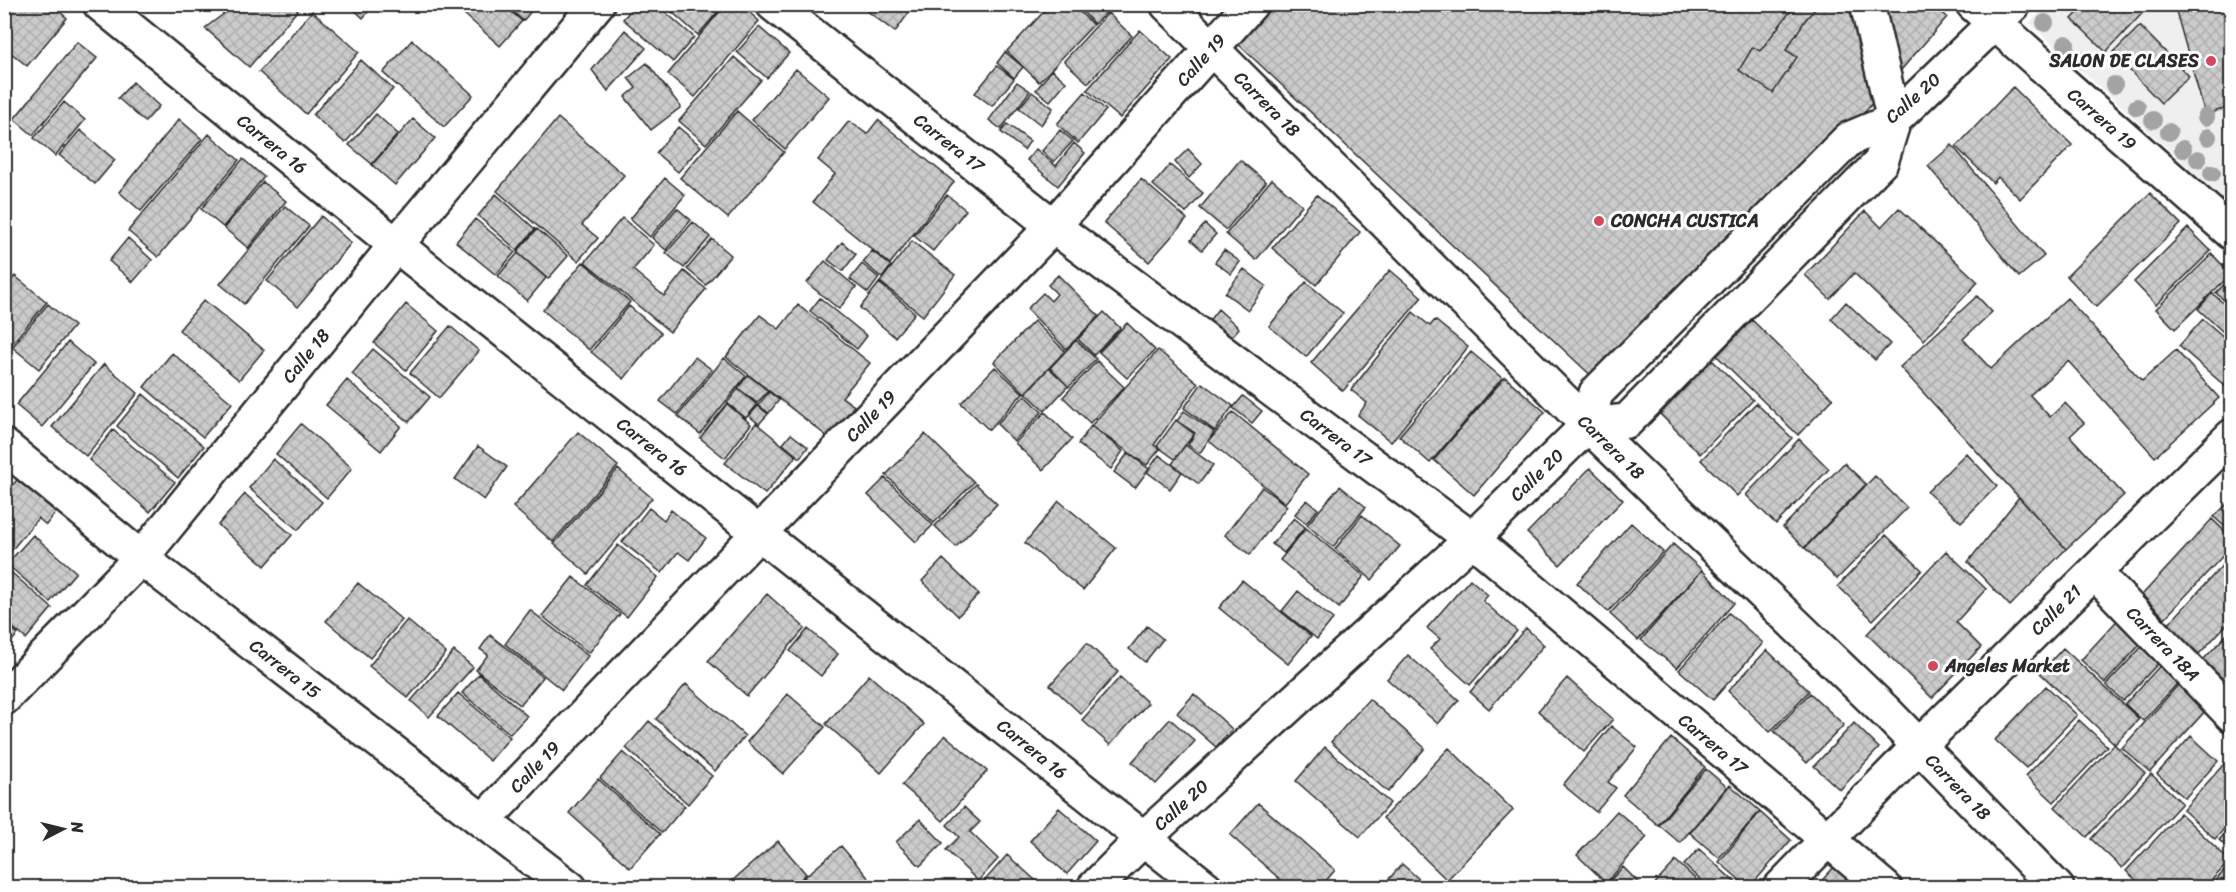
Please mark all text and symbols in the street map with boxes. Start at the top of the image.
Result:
street label: Calle 19 [1168,26,1234,94]
place label: SALON DE CLASES [2048,45,2200,77]
marker: SALON DE CLASES [2204,54,2218,68]
street label: Carrera 18 [1226,63,1308,145]
street label: Calle 20 [1878,64,1948,132]
street label: Carrera 19 [2060,79,2144,159]
street label: Carrera 16 [230,105,314,183]
street label: Carrera 17 [906,105,993,182]
place label: CONCHA CUSTICA [1610,205,1759,237]
marker: CONCHA CUSTICA [1592,214,1606,228]
street label: Calle 18 [274,321,338,391]
street label: Calle 19 [838,382,904,450]
street label: Carrera 17 [1293,399,1380,476]
street label: Carrera 18 [1570,406,1652,488]
street label: Carrera 16 [609,409,695,485]
street label: Calle 20 [1502,440,1572,510]
street label: Calle 21 [2023,576,2090,643]
street label: Carrera 18A [2118,598,2208,690]
street label: Carrera 15 [242,631,328,707]
place label: Angeles Market [1944,650,2070,682]
marker: Angeles Market [1926,659,1940,673]
street label: Carrera 17 [1671,705,1757,784]
street label: Carrera 16 [990,710,1074,788]
street label: Calle 19 [502,733,568,801]
street label: Carrera 18 [1917,746,1999,828]
street label: Calle 20 [1146,771,1216,839]
north arrow [33,799,93,859]
text: N [62,819,93,835]

